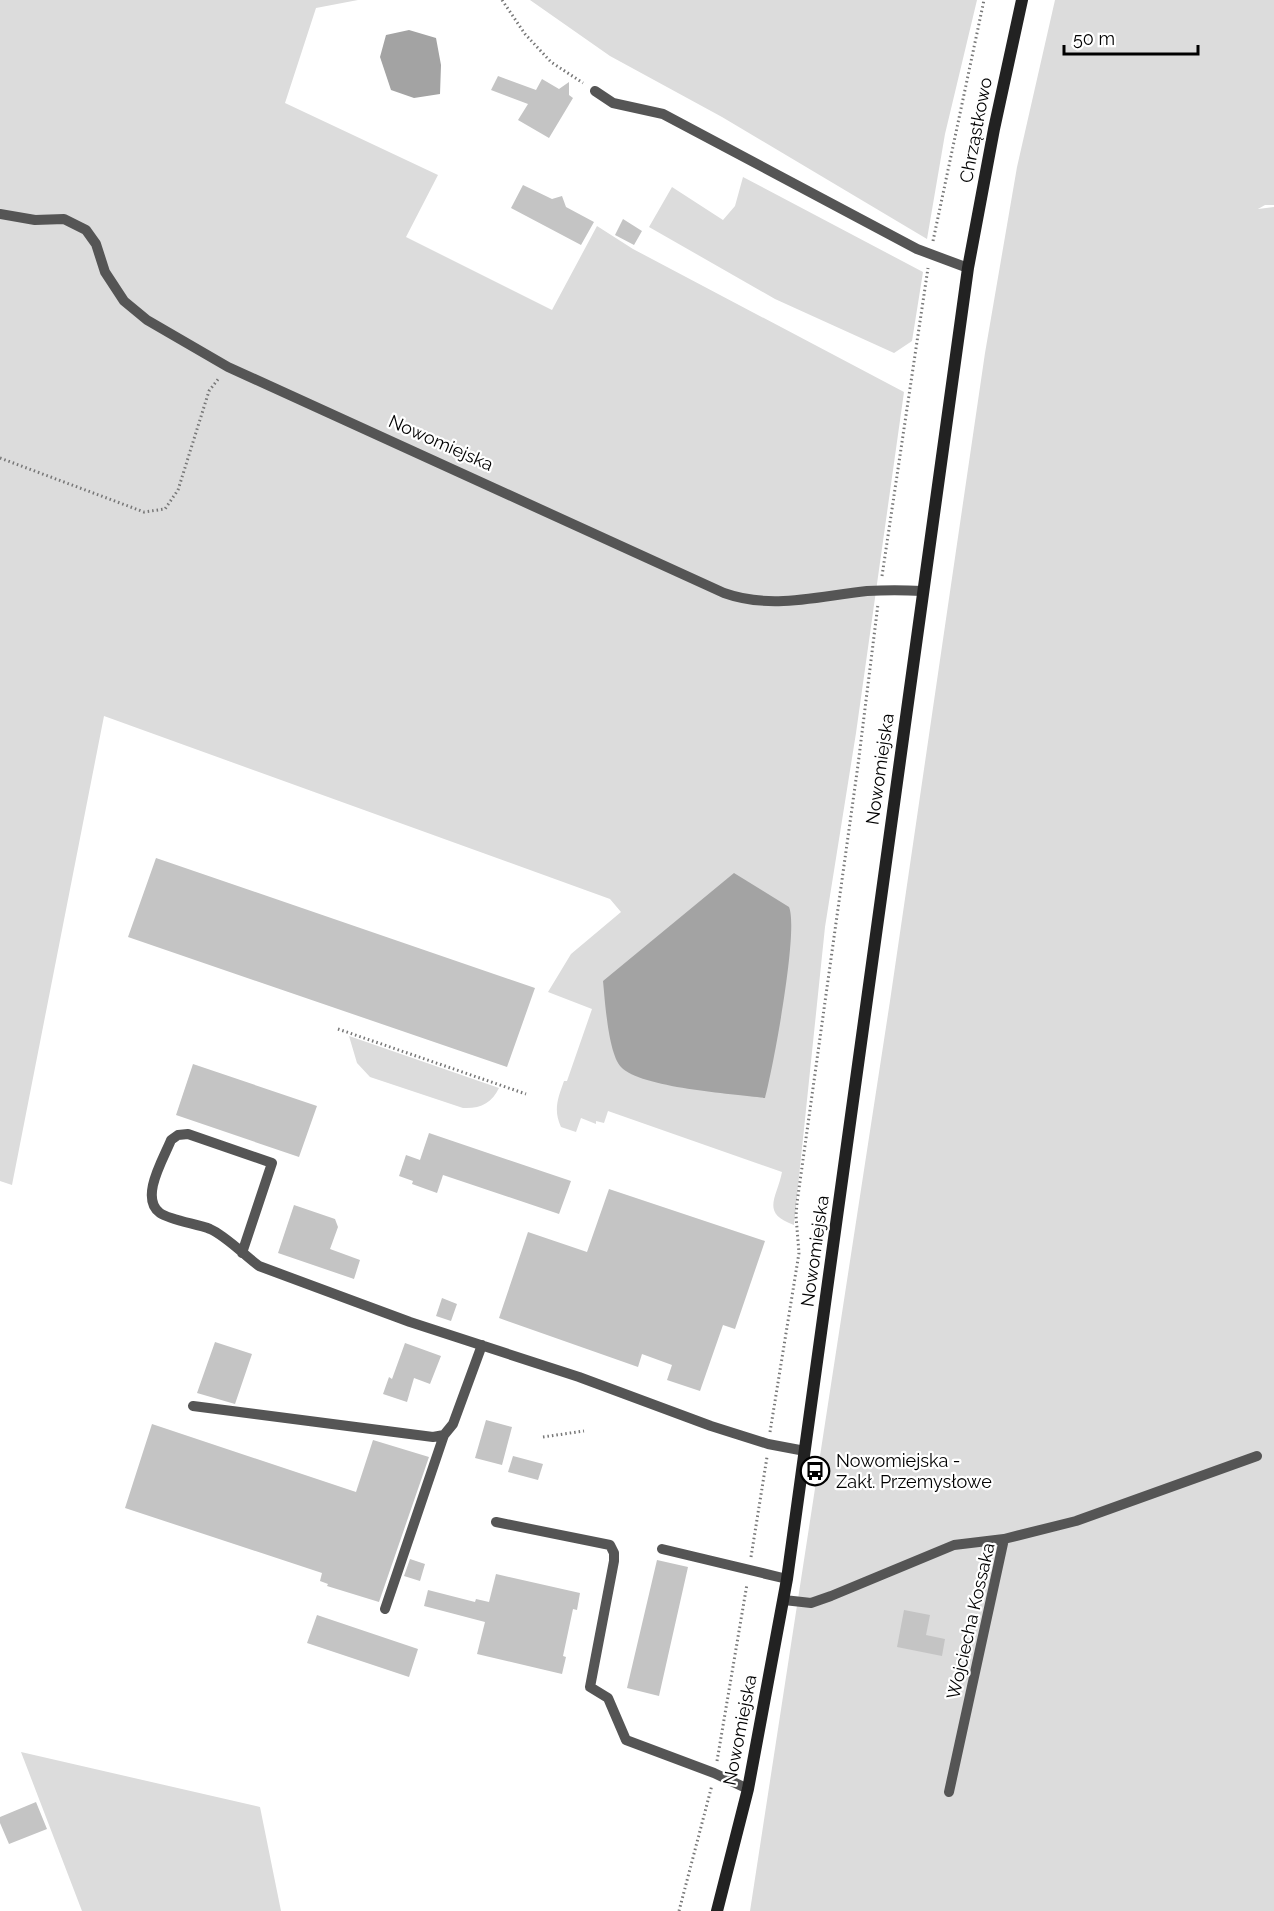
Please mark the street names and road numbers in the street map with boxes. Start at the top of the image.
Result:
street label: Chrząstkowo [955,75,996,184]
street label: Nowomiejska [386,410,497,475]
street label: Nowomiejska [861,712,898,826]
street label: Nowomiejska [796,1194,833,1308]
street label: Wojciecha Kossaka [942,1541,999,1701]
street label: Nowomiejska [718,1673,761,1787]

